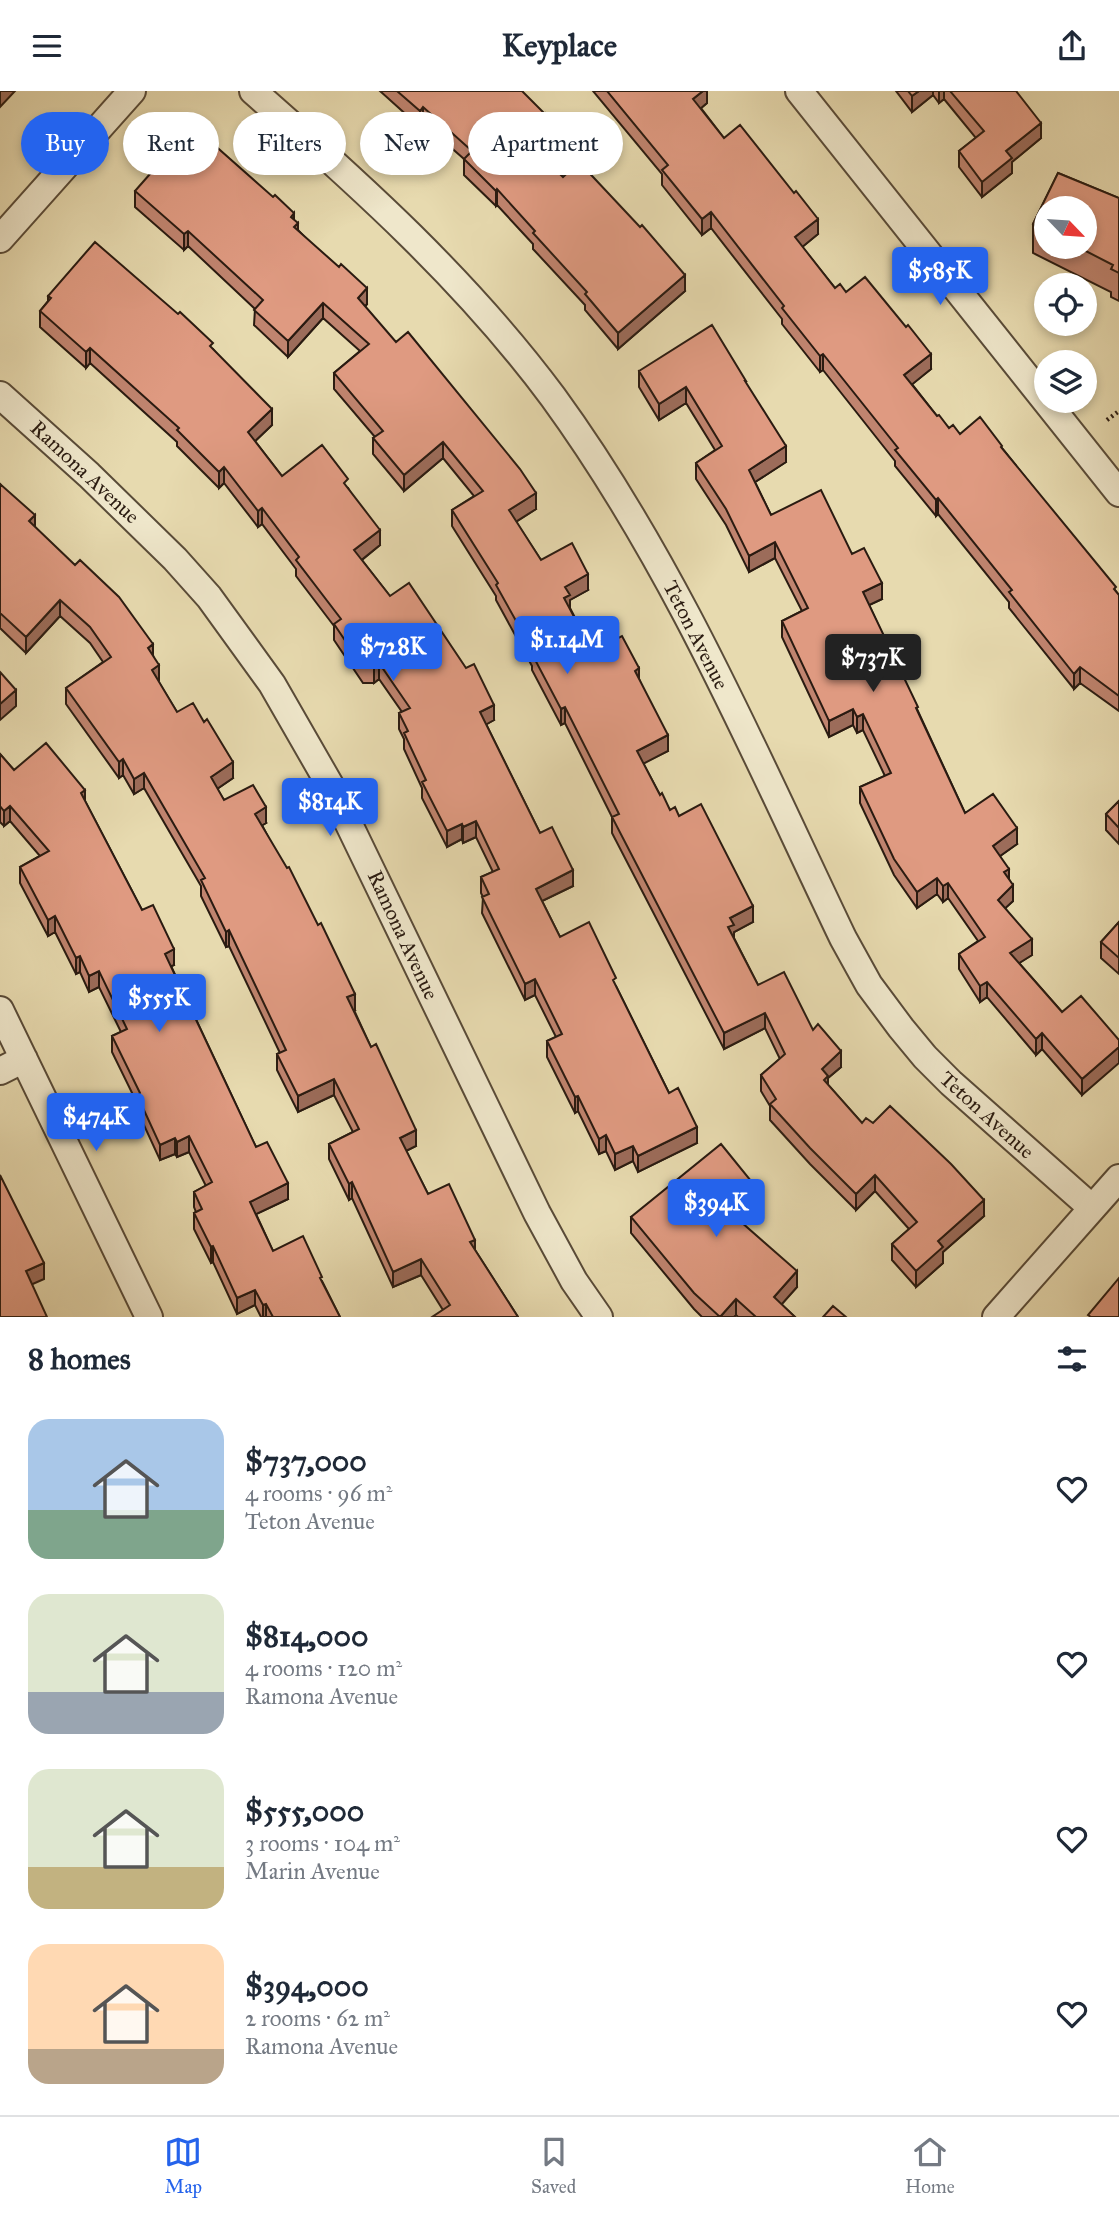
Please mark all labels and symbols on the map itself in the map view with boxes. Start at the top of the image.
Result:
north arrow [1034,196,1097,259]
pin: $585K [891,247,989,307]
street label: Ramona Avenue [25,415,145,529]
street label: Teton Avenue [658,576,735,694]
pin: $1.14M [510,617,624,676]
pin: $728K [344,623,442,683]
pin: $737K [824,635,922,694]
pin: $814K [281,779,379,838]
street label: Ramona Avenue [362,866,444,1004]
pin: $555K [110,975,208,1034]
street label: Teton Avenue [934,1066,1040,1164]
pin: $474K [47,1093,145,1153]
pin: $394K [667,1179,765,1239]

